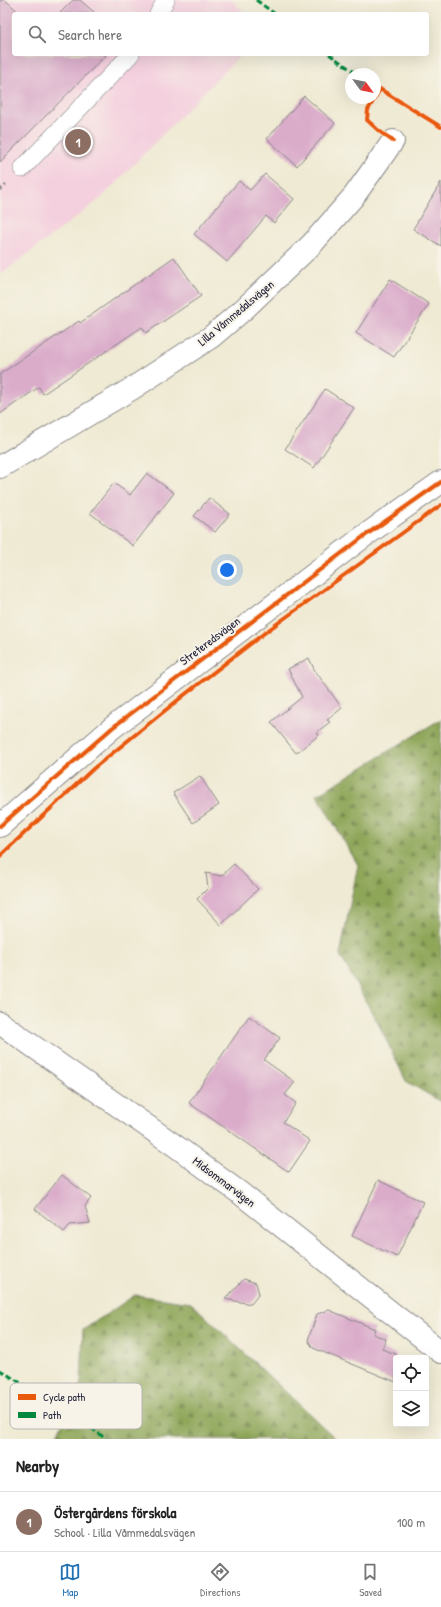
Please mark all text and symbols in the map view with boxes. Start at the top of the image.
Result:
search box [12,12,429,56]
icon: search [26,23,48,45]
text: Search here [58,24,122,45]
north arrow [345,68,381,104]
pin: 1 [65,127,91,157]
street label: Lilla Våmmedalsvägen [194,276,277,350]
your location [217,560,237,580]
street label: Streteredsvägen [176,612,243,669]
street label: Midsommarvägen [189,1152,259,1211]
map controls [393,1355,429,1427]
button: locate [393,1355,429,1391]
legend [10,1383,142,1429]
text: Cycle path [43,1390,86,1404]
button: layers [393,1391,429,1427]
text: Path [43,1408,61,1422]
text: Nearby [16,1454,59,1477]
text: Östergårdens förskola [54,1502,176,1523]
text: 1 [27,1513,31,1531]
text: 100 m [397,1513,425,1531]
text: School · Lilla Våmmedalsvägen [54,1523,195,1541]
tab: Map [59,1561,81,1599]
tab: Directions [200,1561,241,1599]
tab: Saved [359,1561,382,1599]

